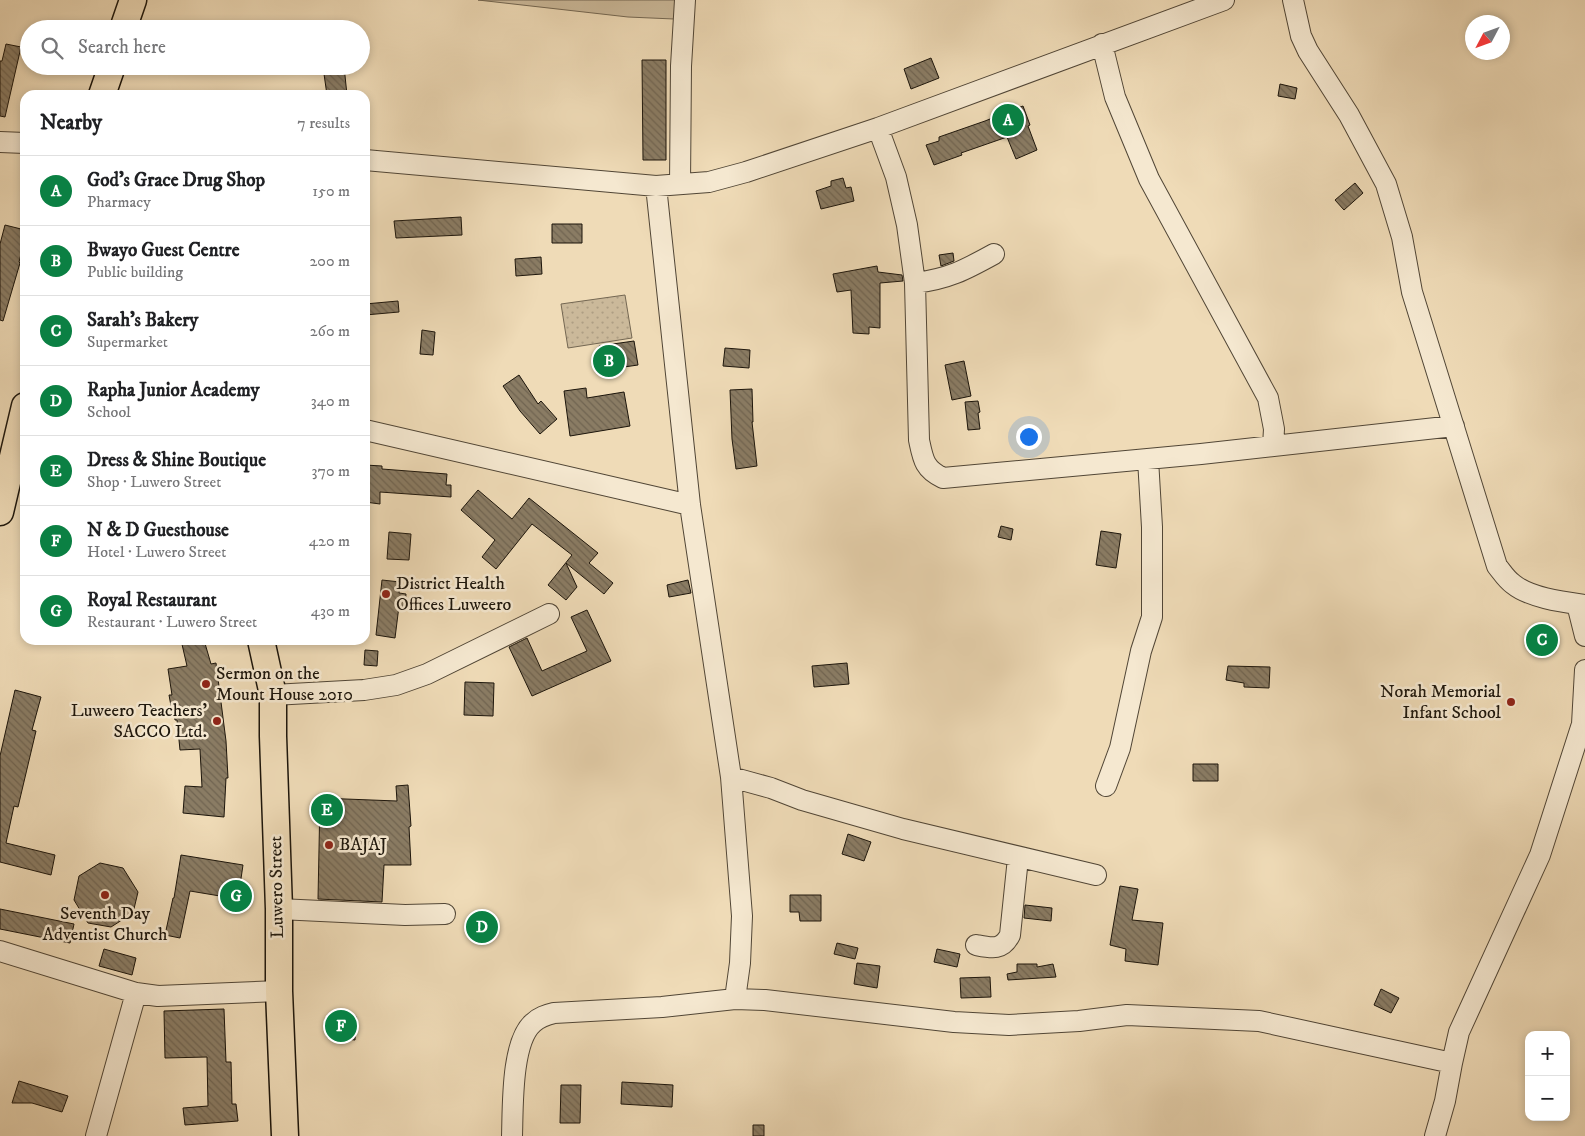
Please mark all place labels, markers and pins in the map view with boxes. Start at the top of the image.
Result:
pin: A [992,101,1024,139]
pin: B [593,342,625,380]
place label: District Health Offices Luweero [396,573,512,616]
marker: District Health Offices Luweero [380,588,392,600]
pin: C [1526,621,1558,659]
place label: Sermon on the Mount House 2010 [216,663,353,706]
marker: Sermon on the Mount House 2010 [200,678,212,690]
place label: Norah Memorial Infant School [1380,681,1502,724]
marker: Norah Memorial Infant School [1505,696,1517,708]
place label: Luweero Teachers' SACCO Ltd. [71,700,207,743]
marker: Luweero Teachers' SACCO Ltd. [211,715,223,727]
pin: E [311,791,343,829]
place label: BAJAJ [339,834,387,856]
marker: BAJAJ [323,839,335,851]
pin: G [220,877,252,915]
marker: Seventh Day Adventist Church [99,889,111,901]
place label: Seventh Day Adventist Church [43,903,168,946]
pin: D [466,908,498,946]
pin: F [325,1007,357,1045]

